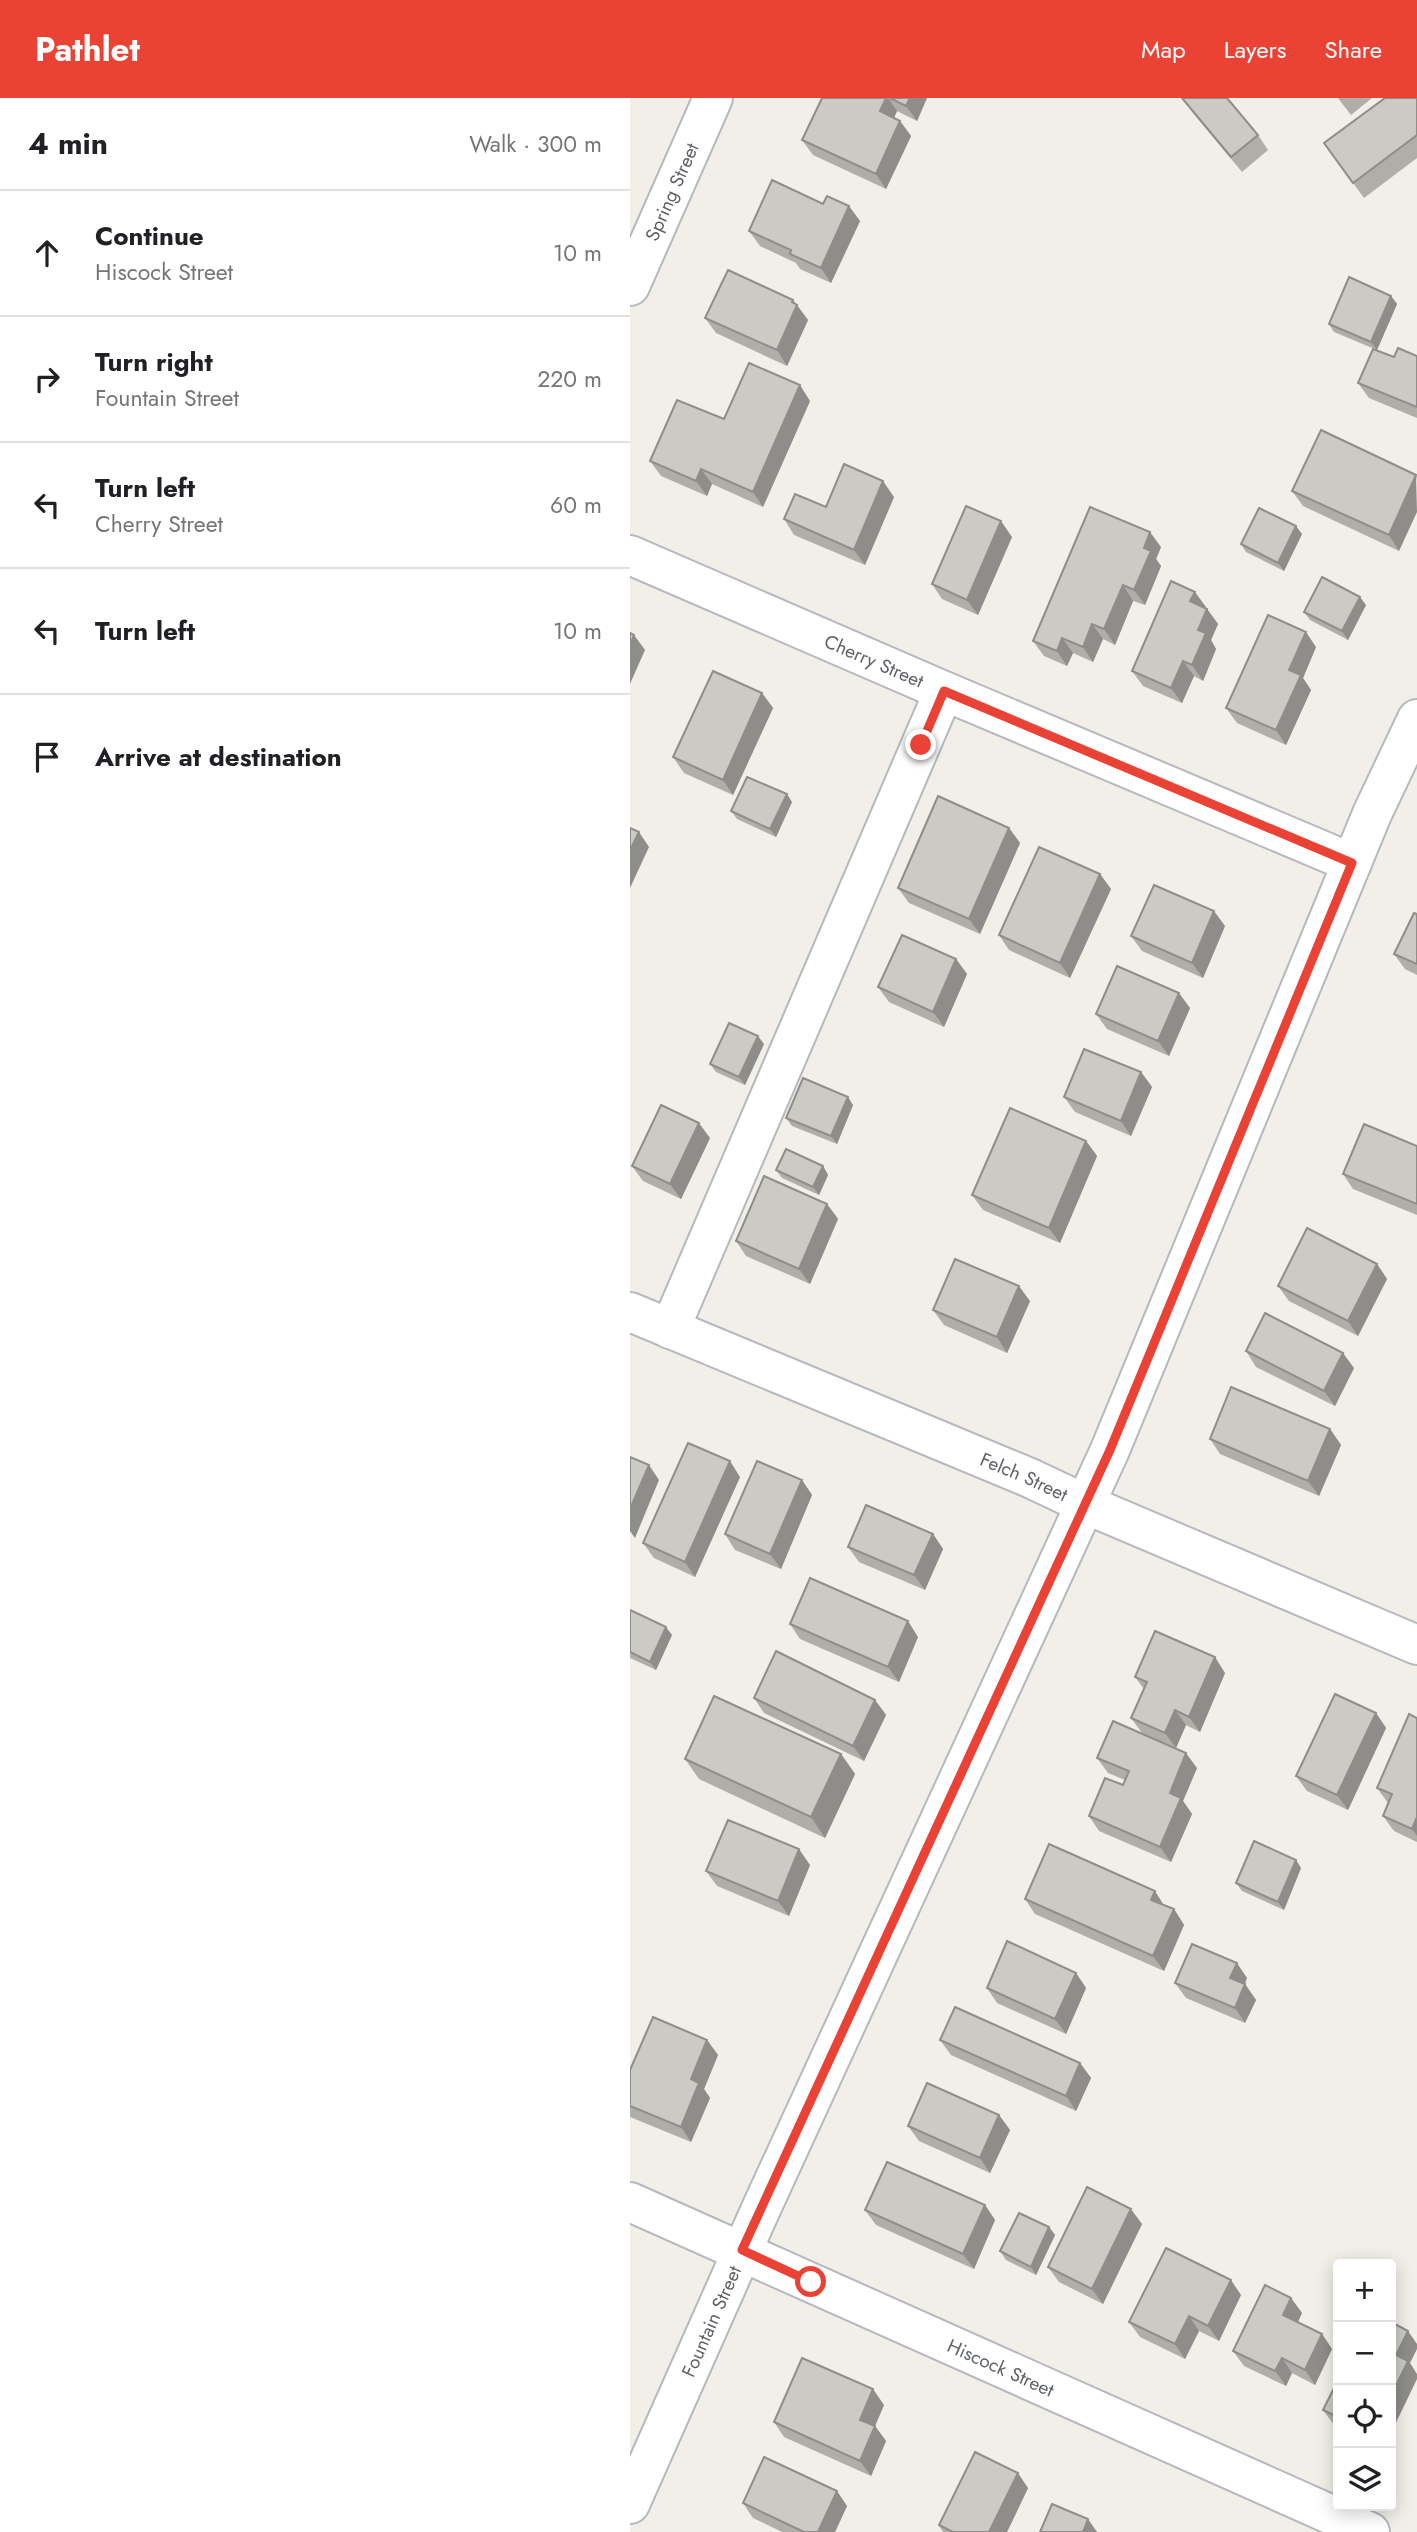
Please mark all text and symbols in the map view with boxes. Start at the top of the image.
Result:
text: Pathlet [35,26,140,73]
text: Map [1141,32,1186,67]
text: Layers [1224,32,1286,67]
text: Share [1324,32,1382,67]
text: 4 min [28,122,108,165]
text: Walk · 300 m [469,127,602,161]
street label: Spring Street [639,138,706,245]
text: Continue [95,217,204,255]
icon: ahead [28,234,66,272]
text: 10 m [553,236,602,270]
text: Hiscock Street [95,255,233,289]
text: Turn right [95,343,213,381]
icon: right [28,360,66,398]
text: 220 m [537,362,602,396]
text: Fountain Street [95,381,239,415]
text: Turn left [95,469,195,507]
icon: left [28,486,66,524]
text: 60 m [550,488,602,522]
text: Cherry Street [95,507,223,541]
icon: left [28,612,66,650]
text: Turn left [95,612,195,650]
text: 10 m [553,614,602,648]
street label: Cherry Street [820,628,928,695]
route end [905,729,936,760]
icon: arrive [28,738,66,776]
text: Arrive at destination [95,738,342,776]
street label: Felch Street [976,1446,1073,1508]
map controls [1333,2259,1396,2511]
button: + [1333,2259,1396,2322]
street label: Fountain Street [675,2261,748,2381]
route start [795,2266,826,2297]
button: − [1333,2322,1396,2385]
street label: Hiscock Street [943,2332,1059,2404]
button: locate [1333,2385,1396,2448]
button: layers [1333,2448,1396,2511]

